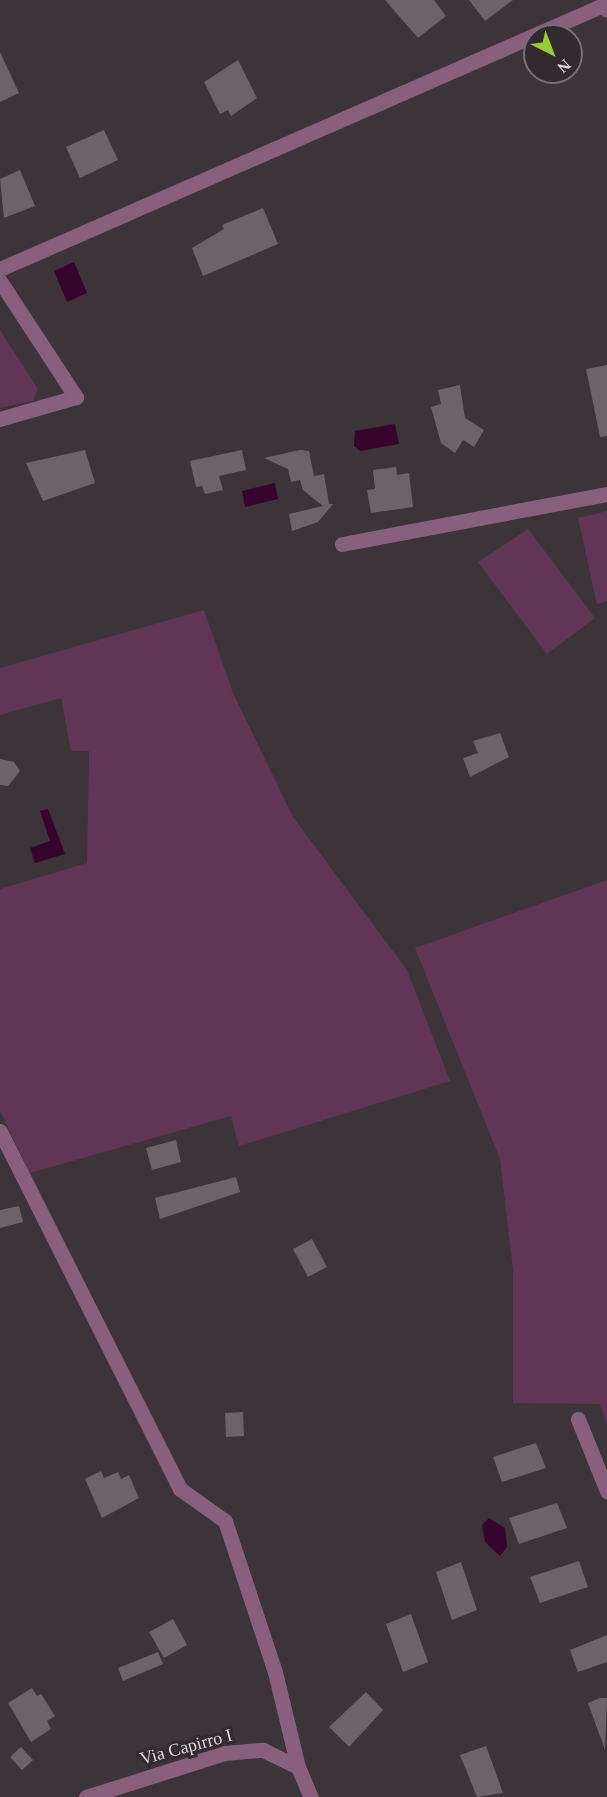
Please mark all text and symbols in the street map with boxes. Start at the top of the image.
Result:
north arrow [523,24,583,84]
text: N [554,56,574,76]
street label: Via Capirro I [137,1724,235,1770]

